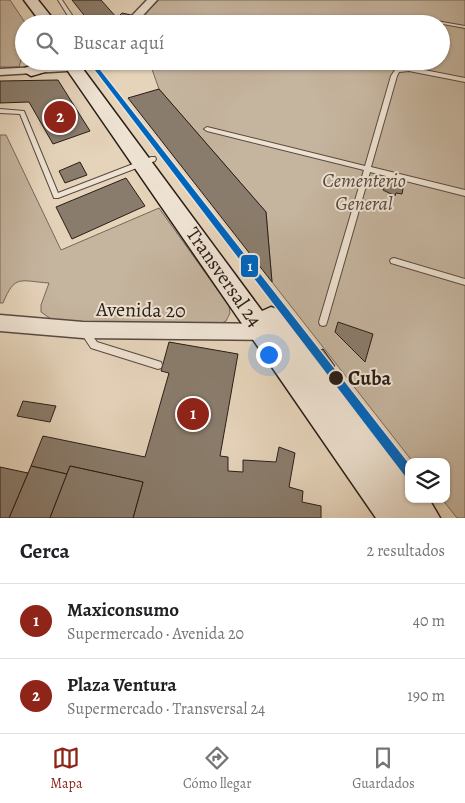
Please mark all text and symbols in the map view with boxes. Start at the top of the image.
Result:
search box [15,15,450,70]
icon: search [33,29,61,57]
text: Buscar aquí [73,30,164,56]
pin: 2 [44,98,76,136]
park label: Cementerio General [322,167,406,217]
street label: Transversal 24 [180,222,268,332]
line badge: 1 [240,254,259,278]
text: 1 [247,257,253,276]
street label: Avenida 20 [95,296,186,324]
your location [256,342,282,368]
place label: Cuba [348,365,391,392]
marker: Cuba [327,369,345,387]
pin: 1 [177,395,209,433]
map controls [405,458,450,503]
button: layers [405,458,450,503]
text: Cerca [20,537,70,565]
text: 2 resultados [366,540,445,562]
text: Maxiconsumo [67,597,179,623]
text: 1 [33,610,39,632]
text: 40 m [413,610,445,632]
text: Supermercado · Avenida 20 [67,623,244,645]
text: Plaza Ventura [67,672,177,698]
text: 2 [32,685,40,707]
text: 190 m [407,685,445,707]
text: Supermercado · Transversal 24 [67,698,265,720]
tab: Mapa [50,744,82,793]
tab: Cómo llegar [183,744,252,793]
tab: Guardados [352,744,415,793]

